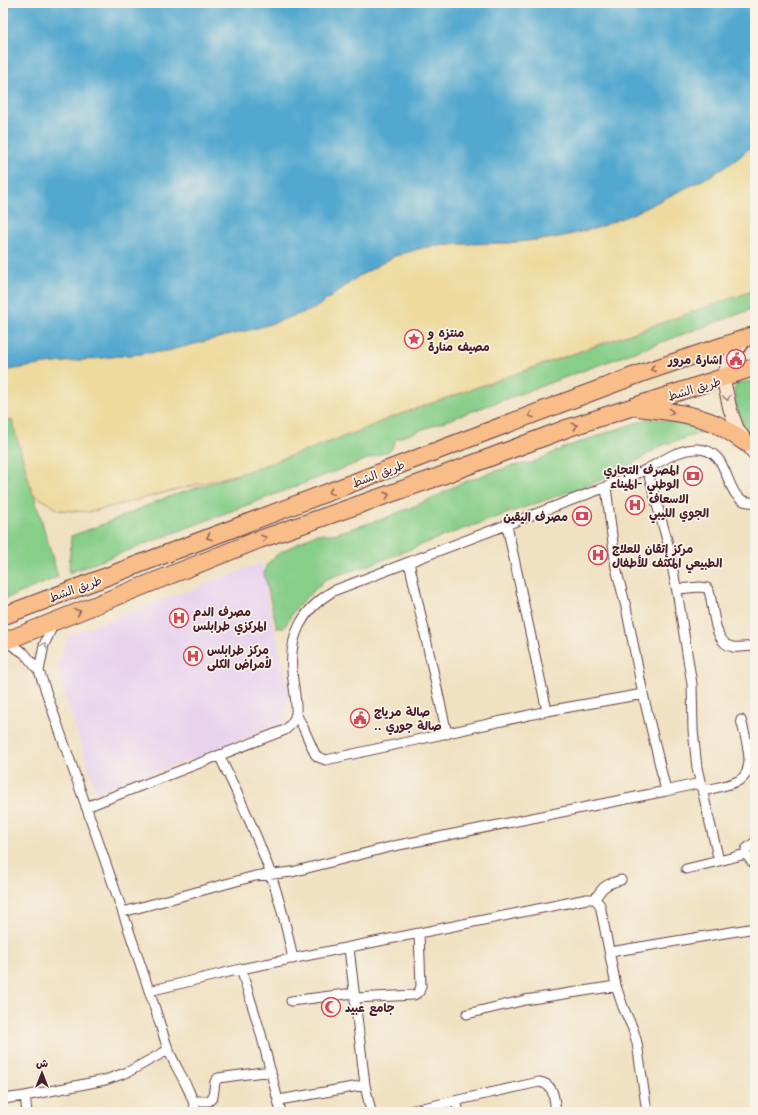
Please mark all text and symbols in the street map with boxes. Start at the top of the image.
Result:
place label: منتزه و مصيف منارة [427,324,490,354]
place icon: منتزه و مصيف منارة [403,328,425,350]
public building icon: اشارة مرور [725,348,747,370]
place label: اشارة مرور [667,351,722,367]
one-way arrow [649,365,656,373]
street label: طريق الشط [665,372,723,404]
one-way arrow [723,395,731,401]
one-way arrow [668,407,674,416]
one-way arrow [527,410,534,418]
one-way arrow [571,423,578,431]
street label: طريق الشط [349,456,407,490]
place label: المصرف التجاري الوطني -الميناء [604,461,679,495]
bank icon: المصرف التجاري الوطني -الميناء [682,465,704,487]
one-way arrow [328,487,335,495]
place label: الاسعاف الجوي الليبي [649,490,709,524]
one-way arrow [383,491,390,500]
hospital icon: الاسعاف الجوي الليبي [624,494,646,516]
bank icon: مصرف اليقين [571,505,593,527]
place label: مصرف اليقين [503,508,568,524]
one-way arrow [206,533,213,541]
one-way arrow [261,534,268,543]
place label: مركز إتقان للعلاج الطبيعي المكثف للأطفال [612,540,722,574]
hospital icon: مركز إتقان للعلاج الطبيعي المكثف للأطفال [587,544,609,566]
street label: طريق الشط [46,571,104,605]
place label: مصرف الدم المركزي طرابلس [193,603,267,635]
hospital icon: مصرف الدم المركزي طرابلس [168,607,190,629]
one-way arrow [75,608,82,616]
one-way arrow [39,641,48,648]
place label: مركز طرابلس لأمراض الكلى [207,641,272,672]
hospital icon: مركز طرابلس لأمراض الكلى [182,645,204,667]
place label: صالة مرياج .. صالة جوري [374,703,442,735]
public building icon: صالة مرياج .. صالة جوري [349,707,371,729]
mosque icon: جامع عبيد [320,996,342,1018]
place label: جامع عبيد [345,999,395,1017]
north arrow [22,1053,62,1093]
text: ش [36,1055,48,1070]

